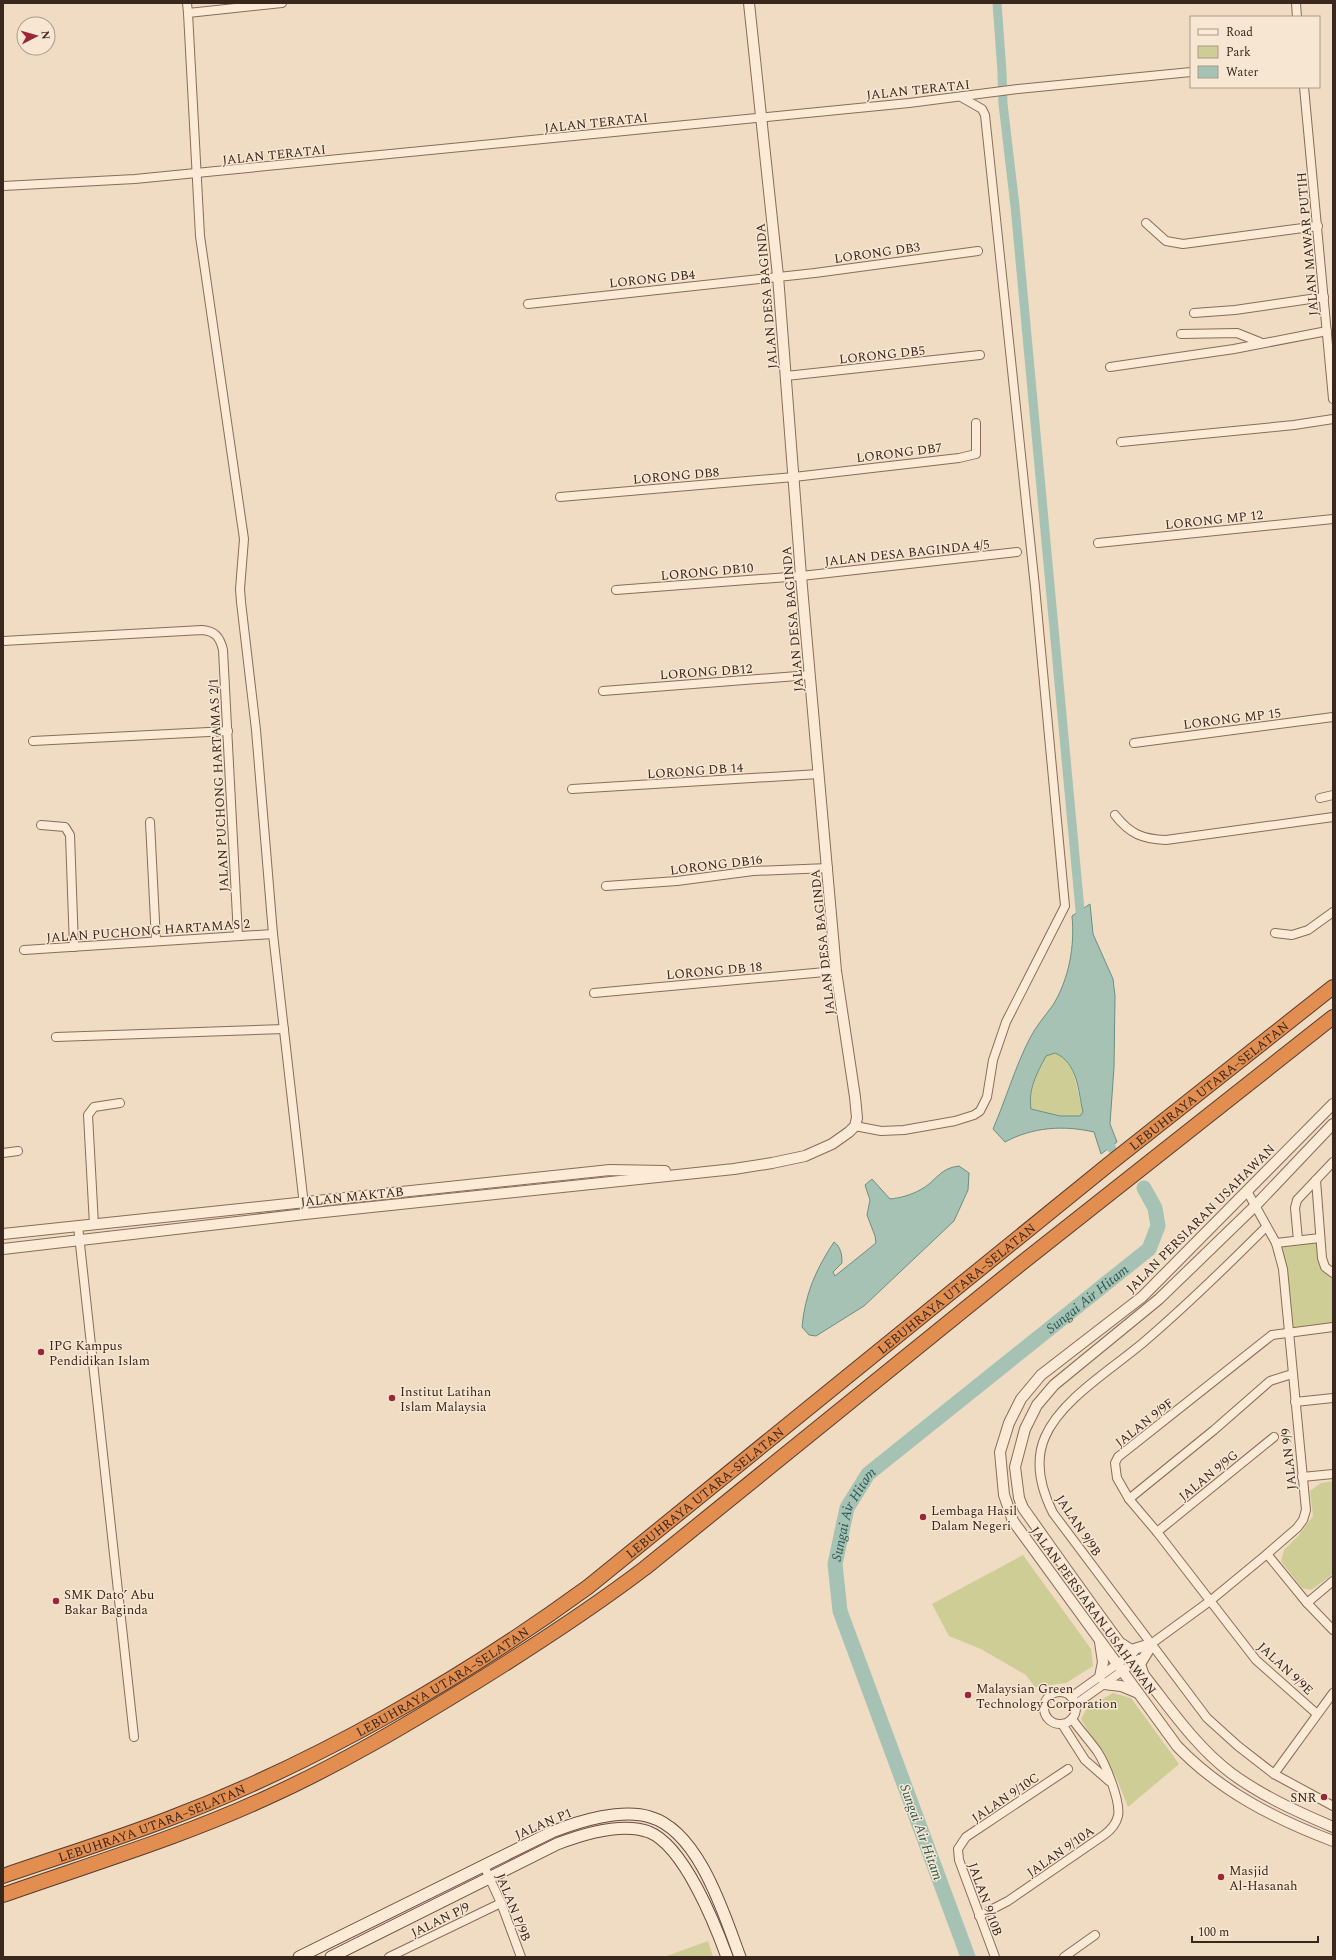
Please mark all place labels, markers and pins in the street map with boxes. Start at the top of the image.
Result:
place label: IPG Kampus Pendidikan Islam [49,1336,150,1371]
marker: IPG Kampus Pendidikan Islam [36,1347,46,1357]
place label: Institut Latihan Islam Malaysia [400,1382,492,1417]
marker: Institut Latihan Islam Malaysia [387,1393,397,1403]
place label: Lembaga Hasil Dalam Negeri [931,1501,1017,1536]
marker: Lembaga Hasil Dalam Negeri [918,1512,928,1522]
place label: SMK Dato’ Abu Bakar Baginda [64,1585,154,1620]
marker: SMK Dato’ Abu Bakar Baginda [51,1596,61,1606]
place label: Malaysian Green Technology Corporation [976,1679,1118,1714]
marker: Malaysian Green Technology Corporation [963,1690,973,1700]
place label: SNR [1290,1788,1316,1808]
marker: SNR [1319,1792,1329,1802]
place label: Masjid Al-Hasanah [1229,1861,1298,1896]
marker: Masjid Al-Hasanah [1216,1872,1226,1882]

